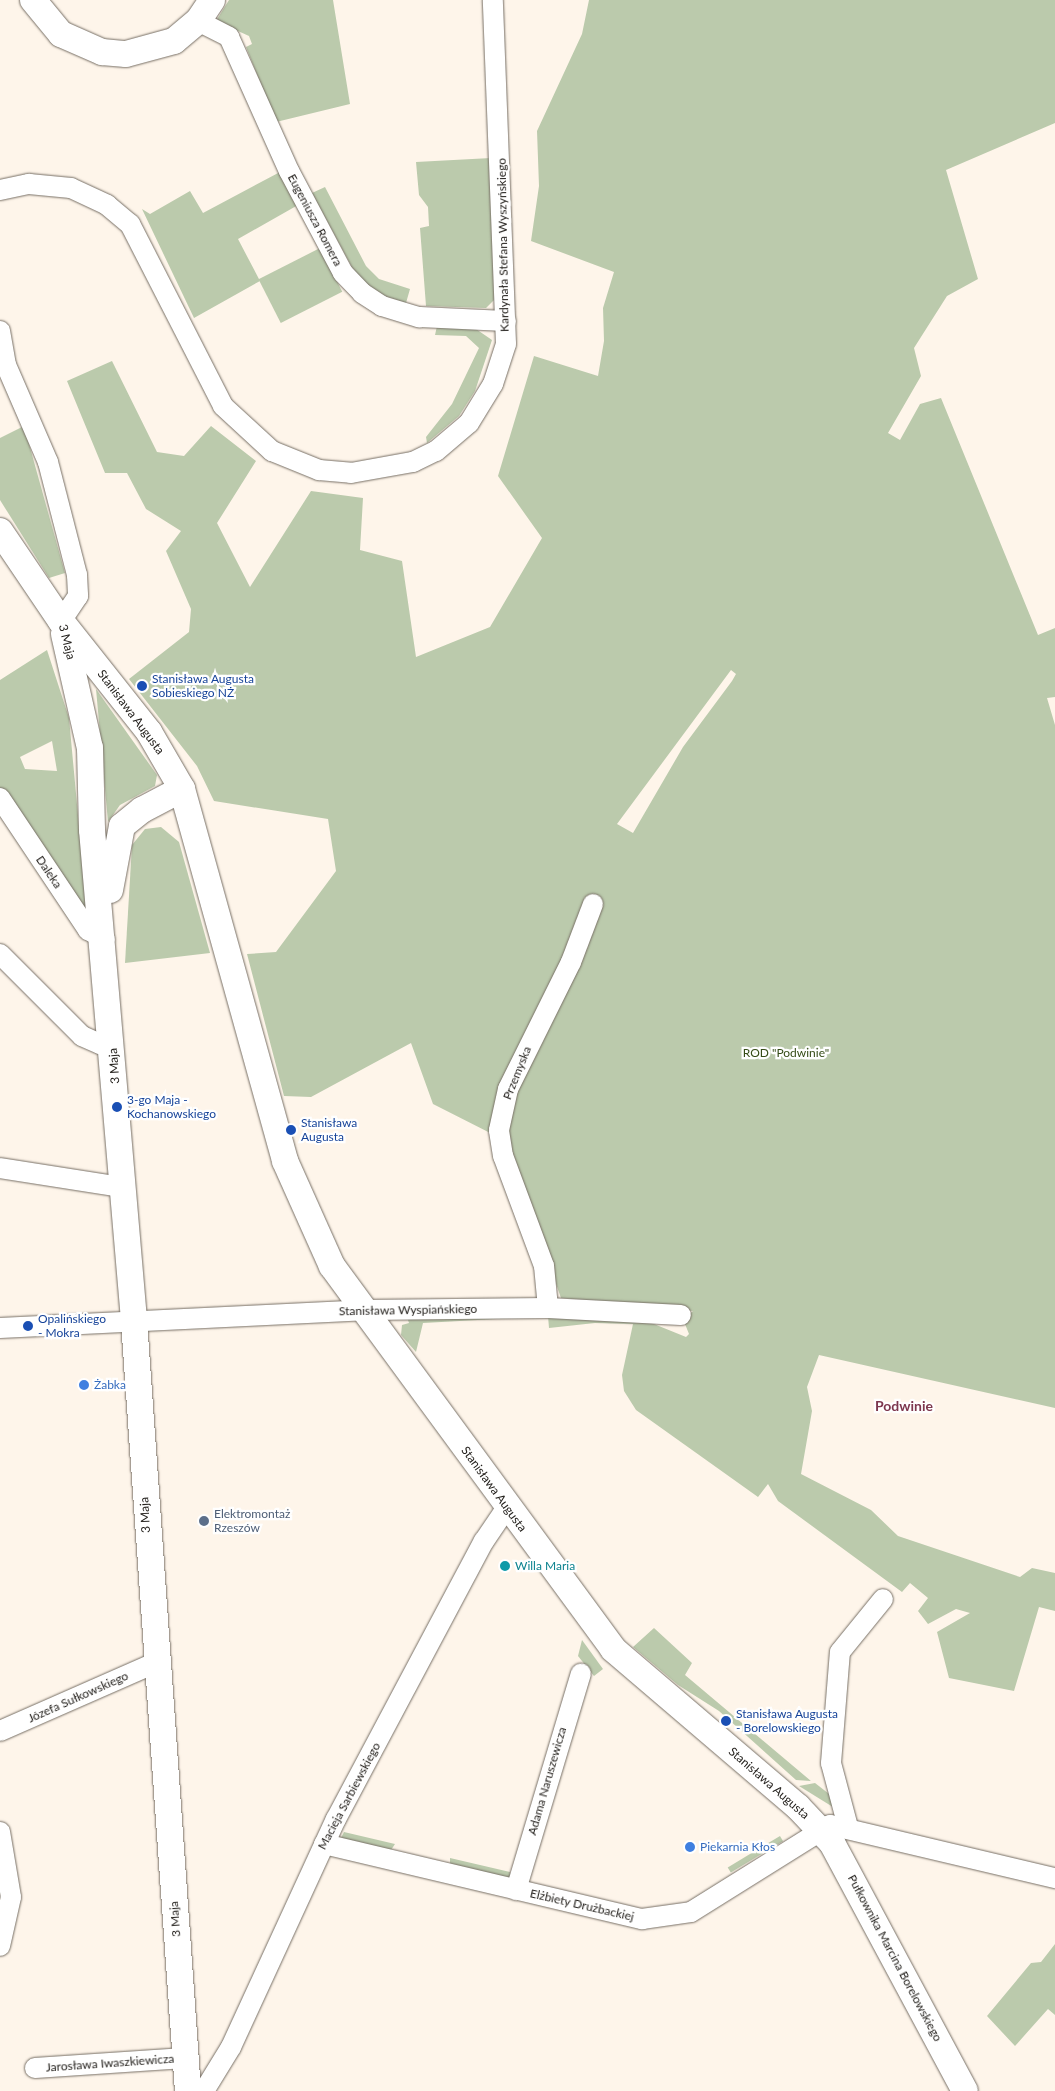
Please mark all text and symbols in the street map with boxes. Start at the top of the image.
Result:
street label: Kardynała Stefana Wyszyńskiego [494,158,512,332]
street label: Eugeniusza Romera [285,172,345,268]
street label: 3 Maja [56,623,78,661]
street label: Stanisława Augusta [94,667,168,757]
place label: Stanisława Augusta Sobieskiego NŻ [152,672,254,700]
marker: Stanisława Augusta Sobieskiego NŻ [136,680,148,692]
street label: Daleka [33,853,65,891]
street label: Przemyska [500,1044,534,1102]
park label: ROD "Podwinie" [743,1046,829,1060]
street label: 3 Maja [106,1048,122,1084]
place label: 3-go Maja - Kochanowskiego [127,1093,216,1121]
marker: 3-go Maja - Kochanowskiego [111,1101,123,1113]
place label: Stanisława Augusta [301,1116,357,1144]
marker: Stanisława Augusta [285,1124,297,1136]
street label: Stanisława Wyspiańskiego [339,1302,477,1318]
place label: Opalińskiego - Mokra [38,1312,106,1340]
marker: Opalińskiego - Mokra [22,1320,34,1332]
place label: Żabka [94,1378,126,1392]
marker: Żabka [78,1379,90,1391]
district label: Podwinie [875,1398,933,1414]
street label: Stanisława Augusta [458,1443,530,1535]
street label: 3 Maja [137,1497,153,1533]
place label: Elektromontaż Rzeszów [214,1507,290,1535]
marker: Elektromontaż Rzeszów [198,1515,210,1527]
place label: Willa Maria [515,1559,575,1573]
marker: Willa Maria [499,1560,511,1572]
street label: Józefa Sułkowskiego [26,1668,130,1726]
place label: Stanisława Augusta - Borelowskiego [736,1707,838,1735]
marker: Stanisława Augusta - Borelowskiego [720,1715,732,1727]
street label: Adama Naruszewicza [525,1725,569,1837]
street label: Macieja Sarbiewskiego [315,1740,383,1852]
street label: Stanisława Augusta [726,1744,812,1822]
place label: Piekarnia Kłos [700,1840,775,1854]
marker: Piekarnia Kłos [684,1841,696,1853]
street label: Pułkownika Marcina Borelowskiego [845,1872,945,2044]
street label: Elżbiety Drużbackiej [528,1886,636,1924]
street label: 3 Maja [167,1901,183,1937]
street label: Jarosława Iwaszkiewicza [45,2051,175,2075]

